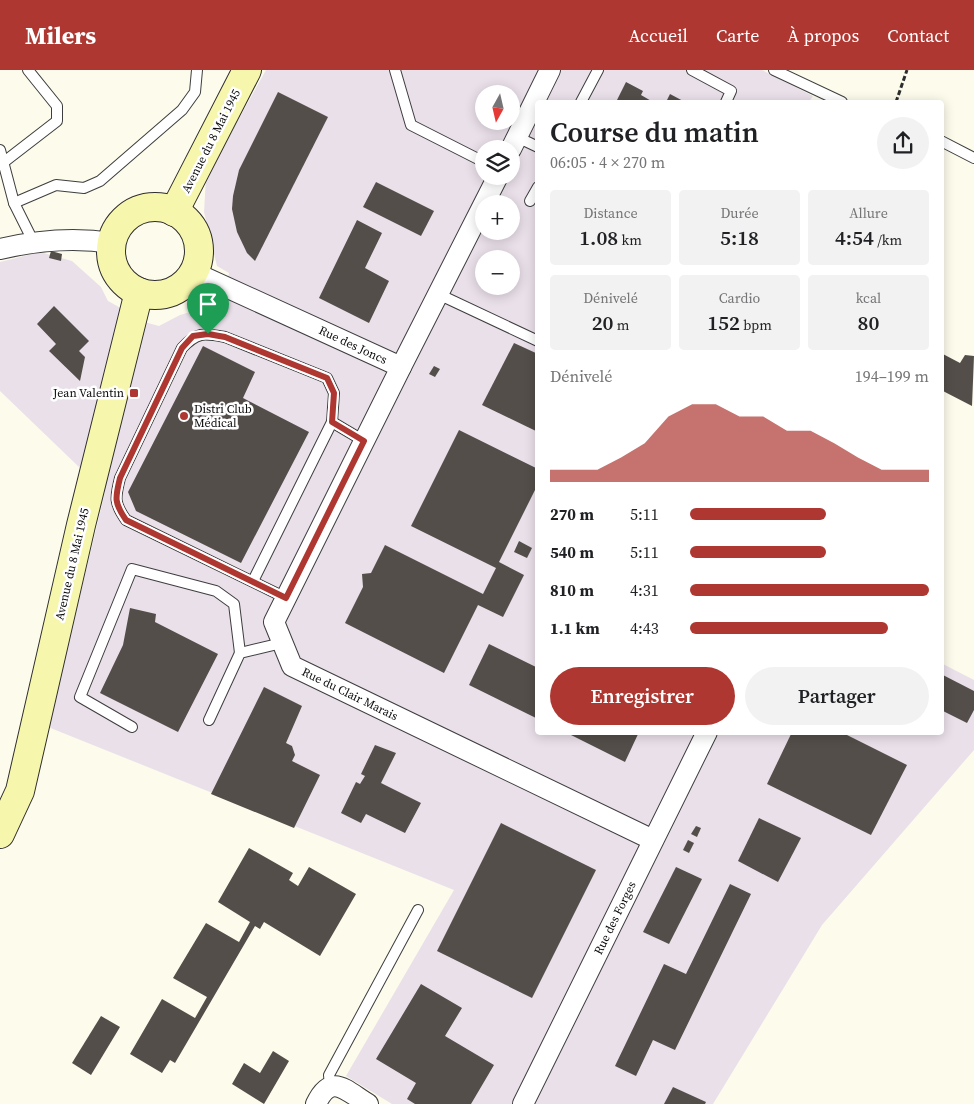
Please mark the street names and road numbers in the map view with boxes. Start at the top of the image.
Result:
street label: Avenue du 8 Mai 1945 [178,86,244,196]
street label: Rue des Joncs [316,322,390,368]
street label: Avenue du 8 Mai 1945 [51,506,93,622]
street label: Rue du Clair Marais [299,664,401,724]
street label: Rue des Forges [590,879,640,957]

